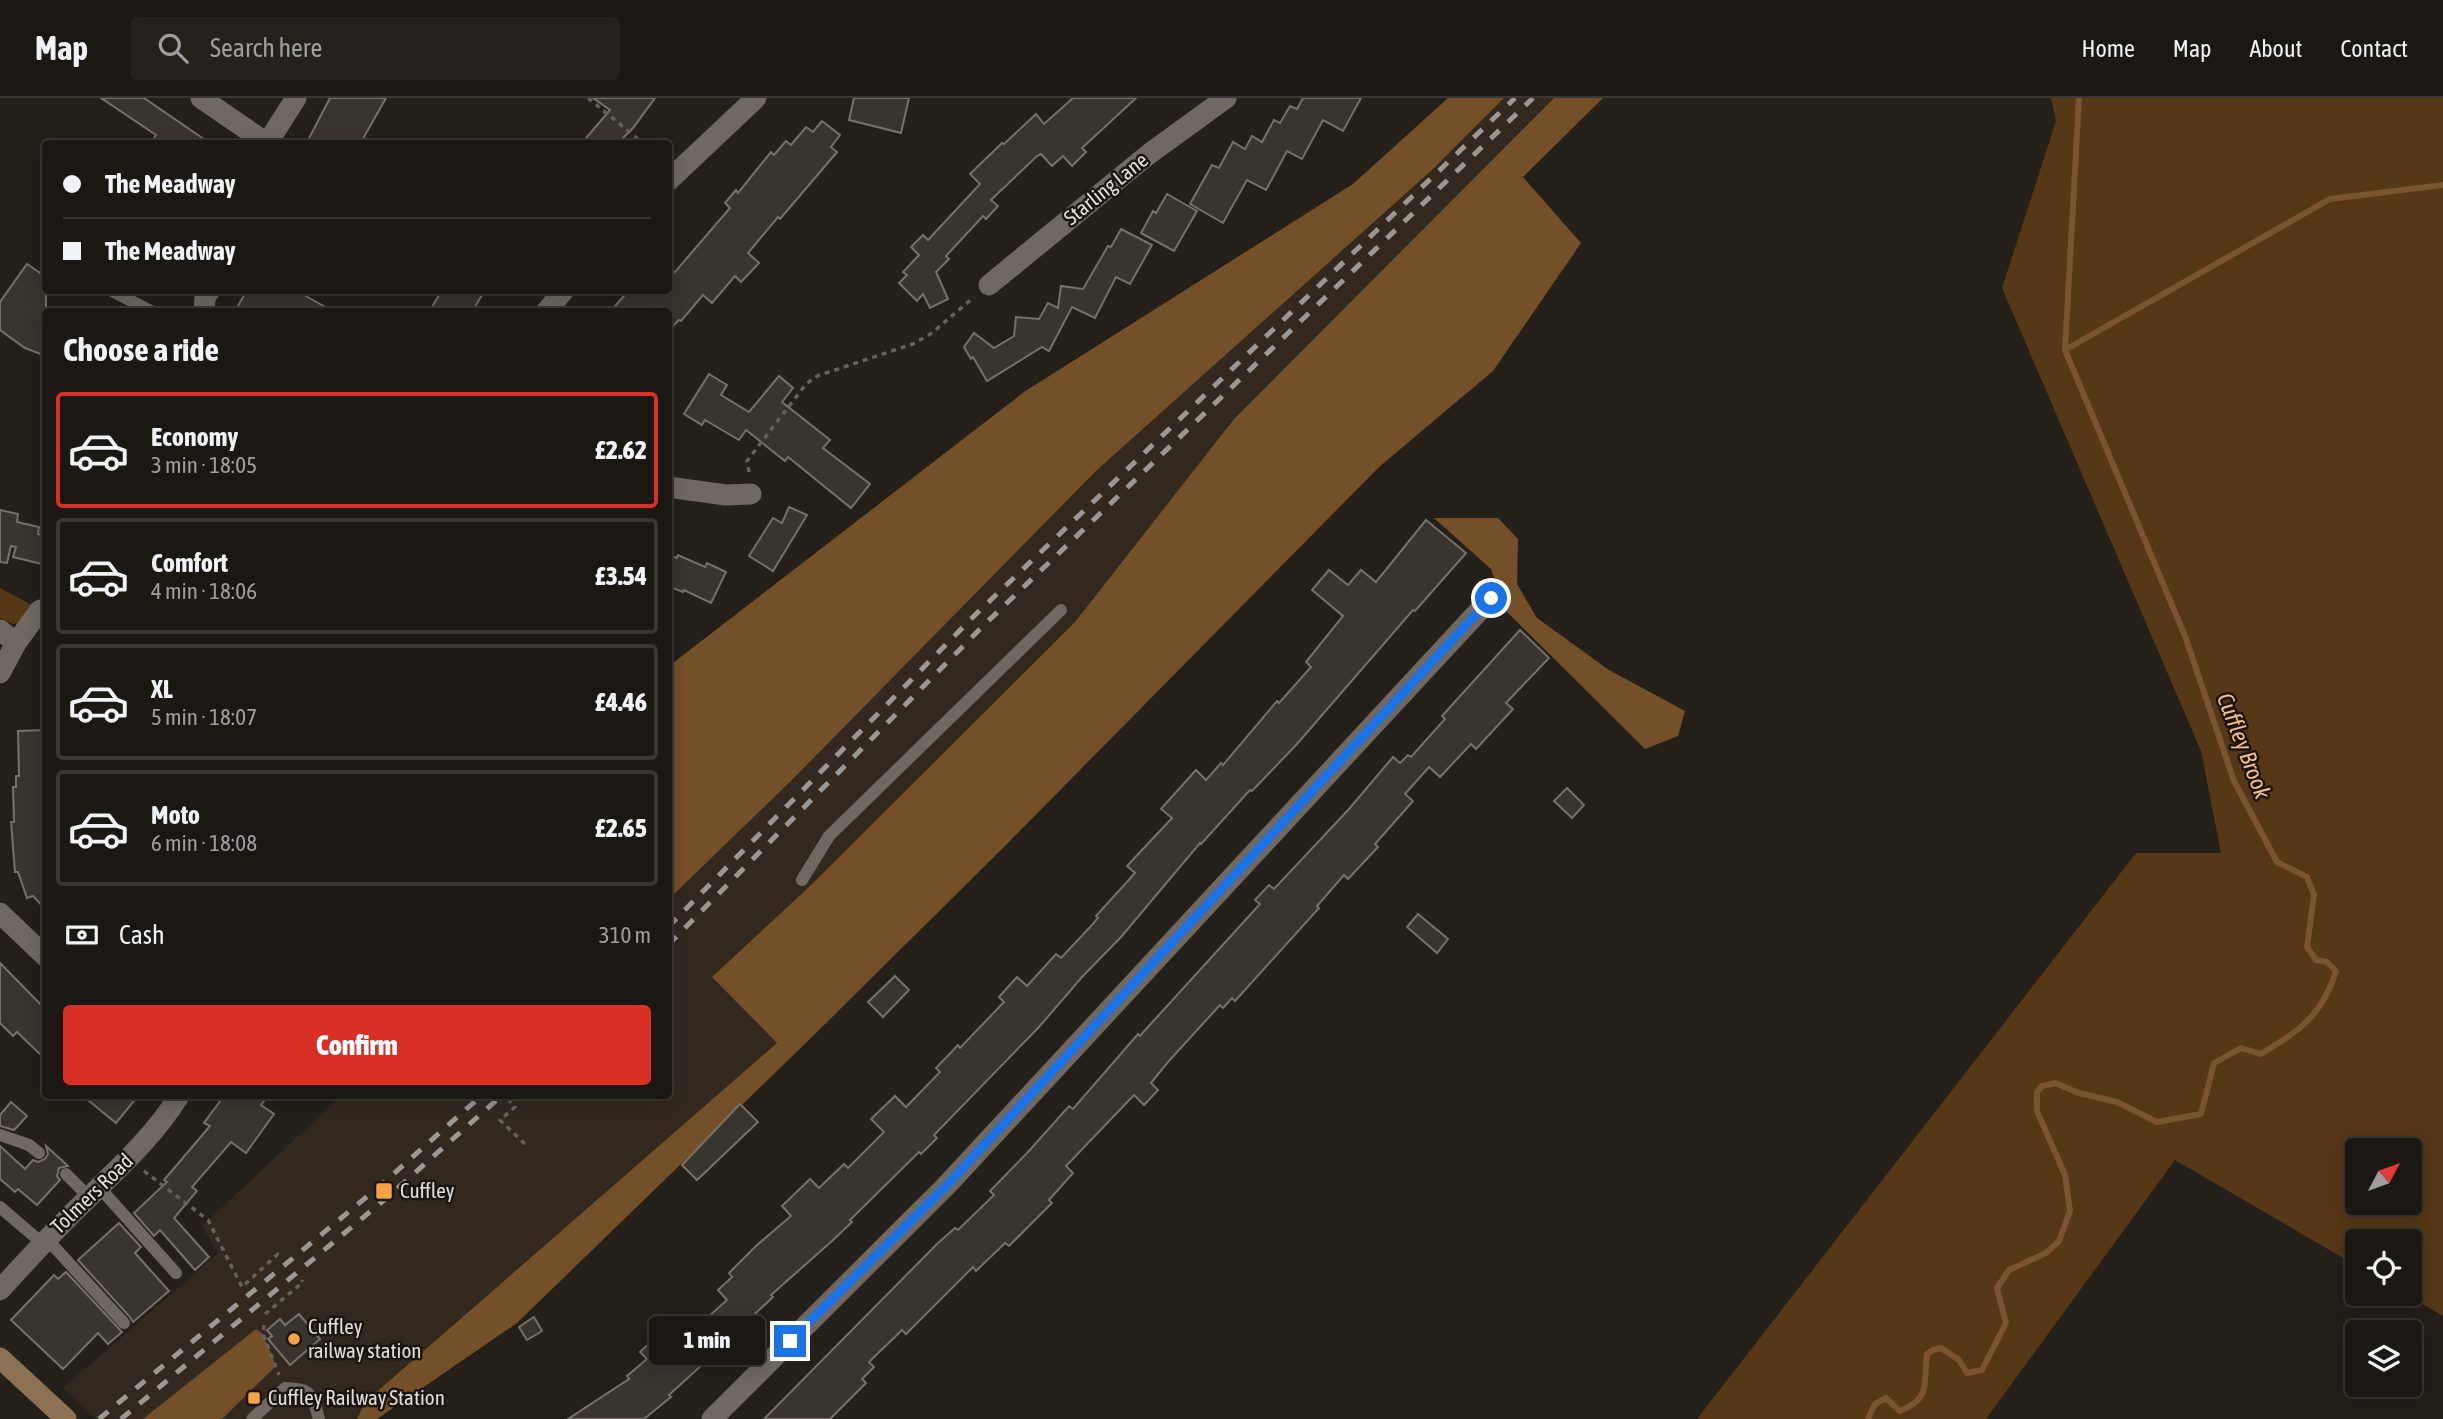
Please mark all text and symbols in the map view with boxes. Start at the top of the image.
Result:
search box [130,17,620,80]
text: Map [35,29,88,67]
icon: search [154,29,192,67]
text: Search here [210,33,322,63]
text: Home [2081,35,2135,62]
text: Map [2173,35,2211,62]
text: About [2249,35,2302,62]
text: Contact [2340,35,2408,62]
street label: Starling Lane [1059,147,1152,229]
text: The Meadway [105,169,236,199]
text: The Meadway [105,236,236,266]
text: Choose a ride [63,331,219,368]
icon: car [67,419,130,482]
text: Economy [151,422,238,452]
text: £2.62 [595,435,647,465]
text: 3 min · 18:05 [151,452,257,478]
icon: car [67,545,130,608]
text: Comfort [151,548,228,578]
text: £3.54 [595,561,647,591]
text: 4 min · 18:06 [151,578,257,604]
route start [1475,582,1507,614]
icon: car [67,671,130,734]
text: XL [151,674,173,704]
text: £4.46 [595,687,647,717]
water label: Cuffley Brook [2212,689,2276,803]
text: 5 min · 18:07 [151,704,257,730]
icon: car [67,797,130,860]
text: Moto [151,800,200,830]
text: £2.65 [595,813,647,843]
text: 6 min · 18:08 [151,830,257,856]
icon: cash [63,916,101,954]
text: Cash [119,920,165,950]
text: 310 m [599,922,651,948]
button: Confirm [63,1005,651,1085]
north arrow [2345,1138,2422,1214]
map controls [2345,1138,2422,1397]
street label: Tolmers Road [45,1148,137,1238]
place label: Cuffley [400,1178,455,1202]
marker: Cuffley [374,1181,394,1201]
button: locate [2345,1229,2422,1306]
place label: Cuffley railway station [308,1314,422,1362]
callout: 1 min [650,1316,766,1366]
button: layers [2345,1320,2422,1397]
route end [774,1325,806,1357]
text: 1 min [684,1327,730,1353]
marker: Cuffley railway station [286,1331,302,1347]
place label: Cuffley Railway Station [268,1385,445,1409]
marker: Cuffley Railway Station [246,1390,262,1406]

